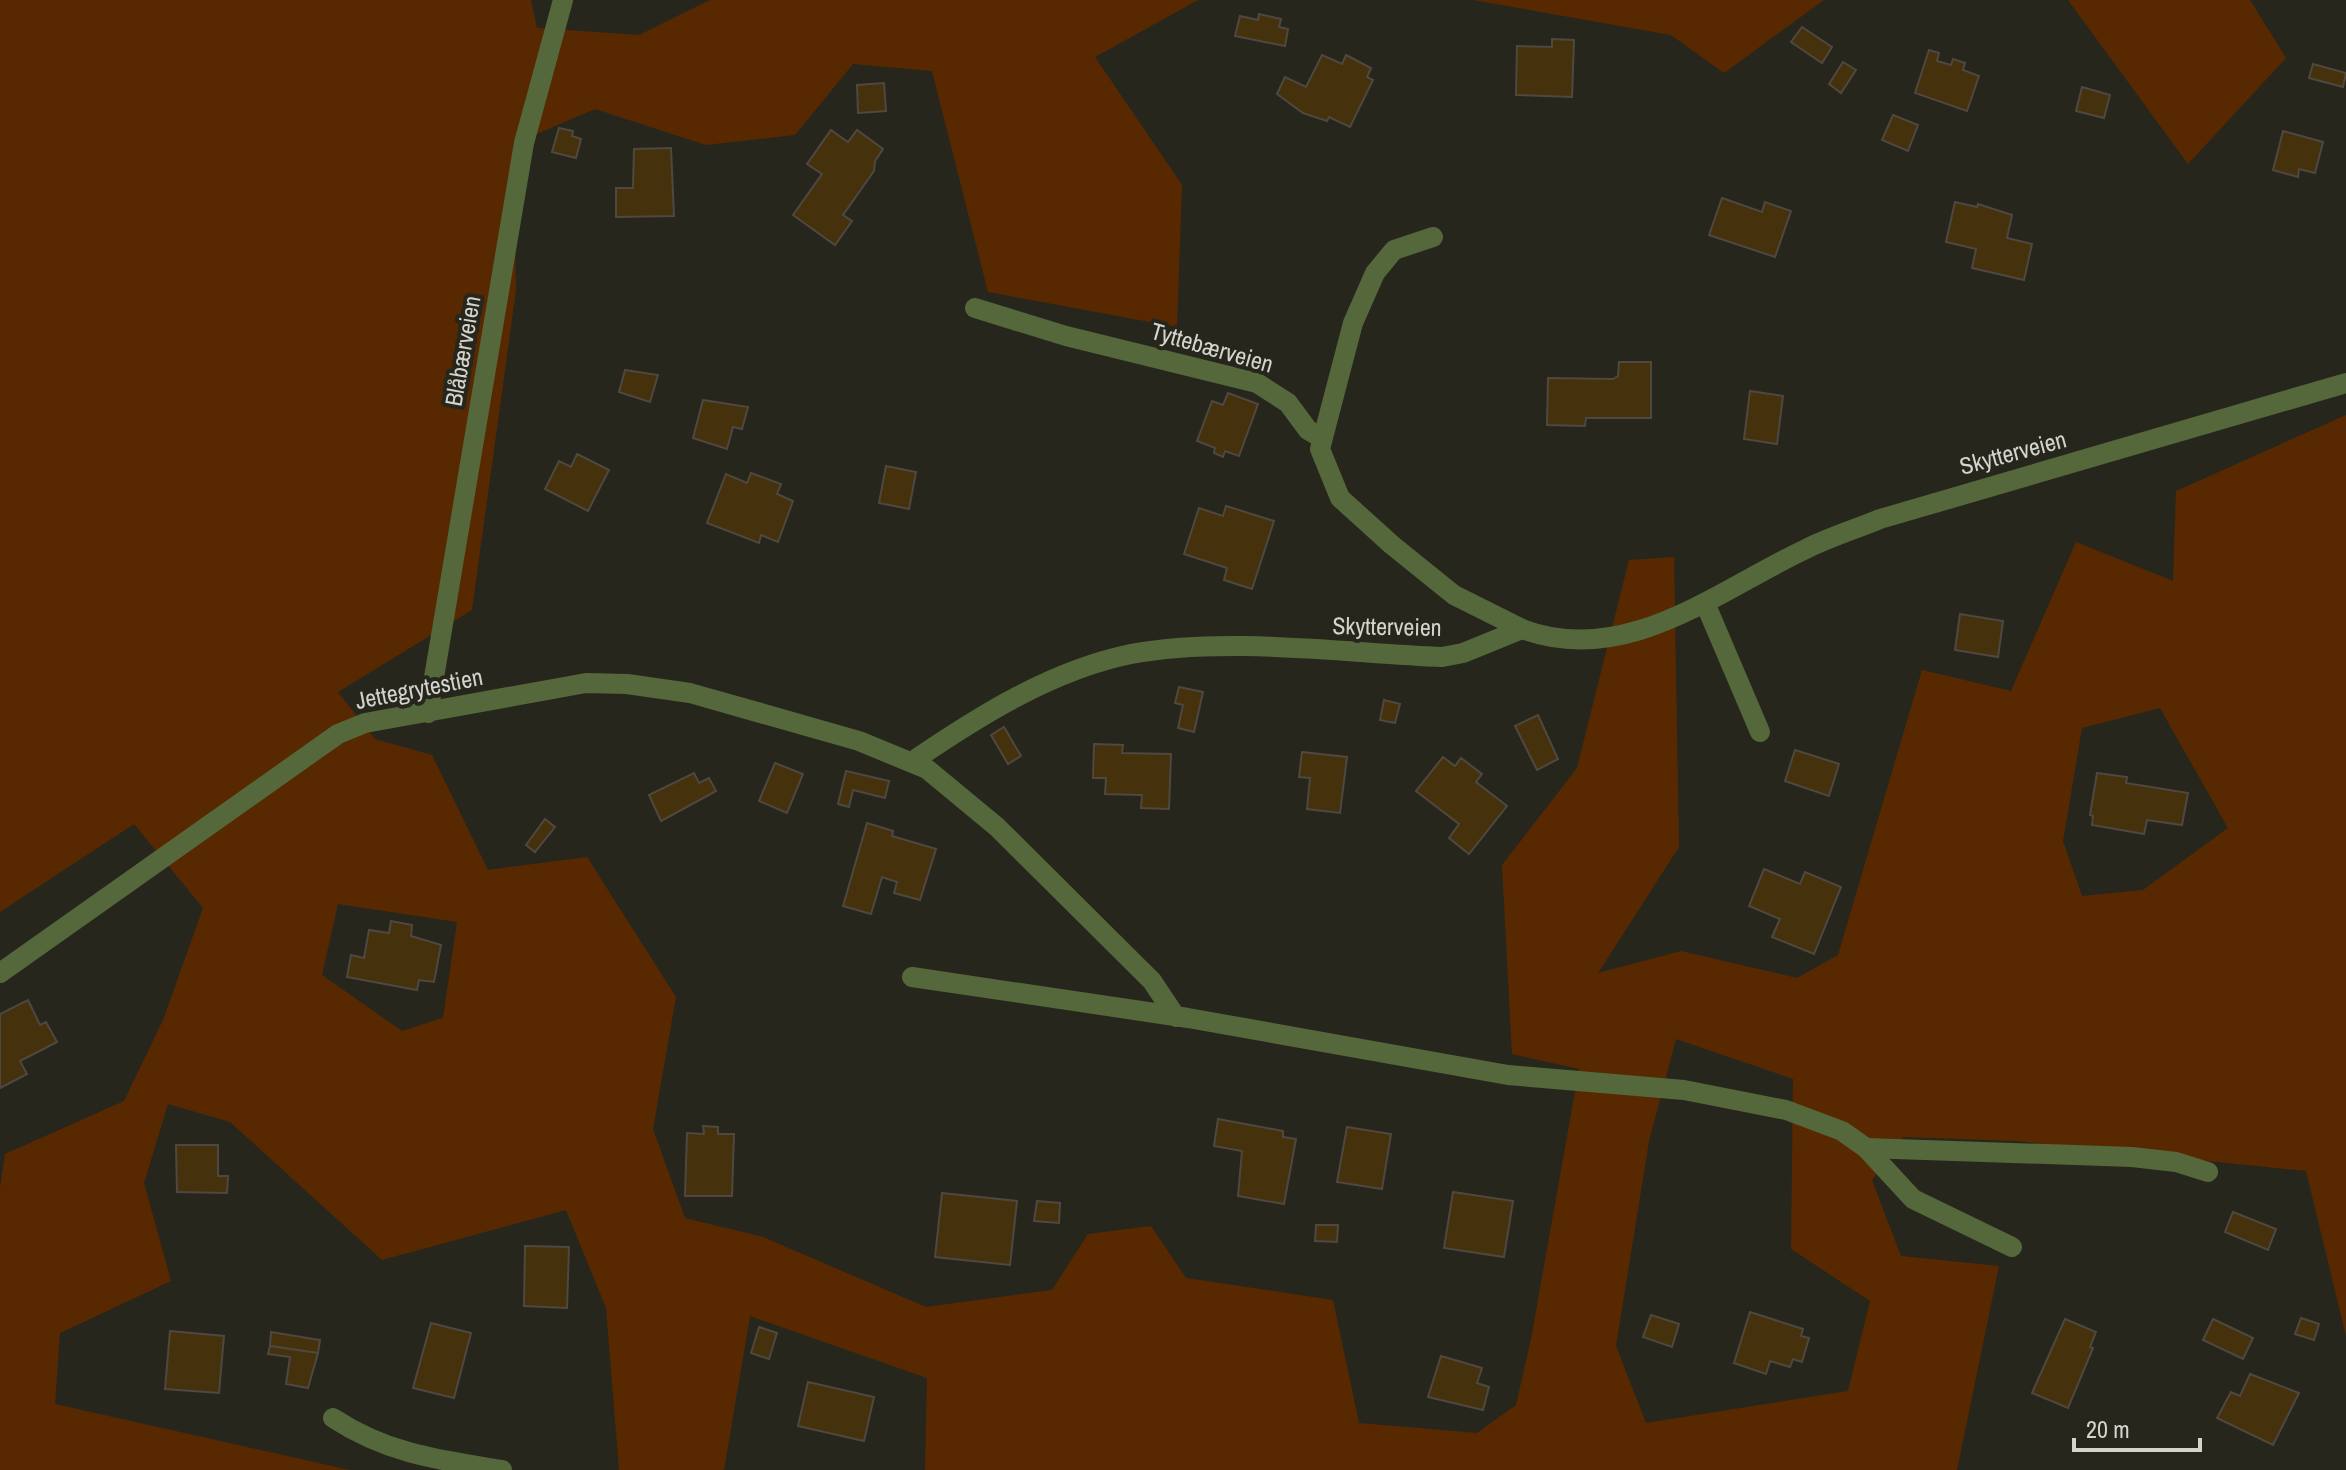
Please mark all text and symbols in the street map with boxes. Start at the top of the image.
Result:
street label: Blåbærveien [437,293,487,409]
street label: Tyttebærveien [1147,314,1277,380]
street label: Skytterveien [1956,422,2070,482]
street label: Skytterveien [1332,609,1442,643]
street label: Jettegrytestien [352,660,485,716]
scale bar [2074,1402,2200,1452]
text: 20 m [2086,1413,2130,1445]

